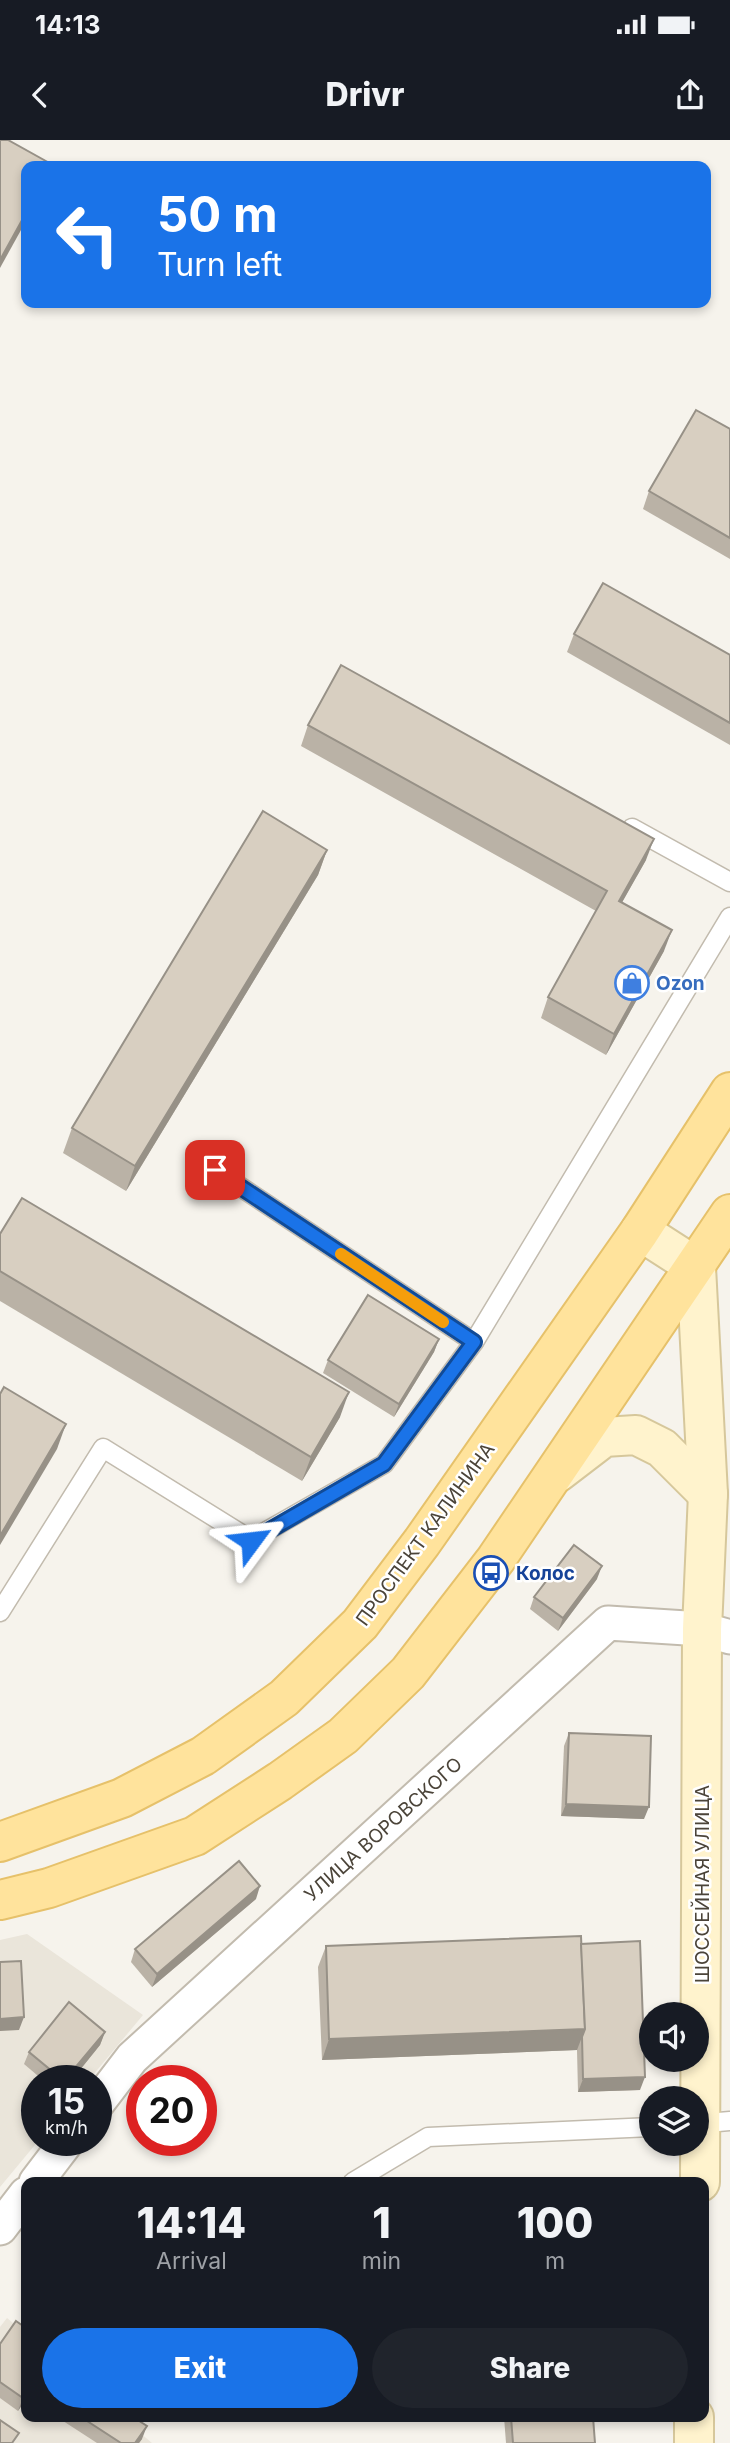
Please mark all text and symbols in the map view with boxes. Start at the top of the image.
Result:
text: 14:13 [35,9,100,40]
text: Drivr [326,75,404,114]
icon: back [21,76,59,114]
icon: share [671,76,709,114]
text: 50 m [157,185,278,244]
icon: left [42,189,133,280]
text: Turn left [157,245,282,284]
shop icon: Ozon [613,964,651,1002]
place label: Ozon [656,972,705,995]
pin [185,1140,245,1200]
icon: arrive [196,1151,234,1189]
street label: ПРОСПЕКТ КАЛИНИНА [351,1438,500,1630]
position arrow [214,1504,288,1578]
bus stop icon: Колос [472,1554,510,1592]
place label: Колос [516,1562,575,1585]
street label: УЛИЦА ВОРОВСКОГО [300,1753,467,1906]
street label: ШОССЕЙНАЯ УЛИЦА [690,1785,714,1983]
map controls [639,2002,709,2156]
button: sound [639,2002,709,2072]
speed limit sign: 20 [126,2065,217,2156]
text: 15 [48,2080,85,2122]
button: layers [639,2086,709,2156]
text: km/h [45,2117,88,2138]
text: 14:14 [137,2197,246,2248]
text: 1 [372,2197,391,2248]
text: 100 [517,2197,593,2248]
text: Arrival [156,2247,227,2275]
text: min [362,2247,401,2275]
text: m [545,2247,565,2275]
button: Exit [42,2328,358,2408]
button: Share [372,2328,688,2408]

